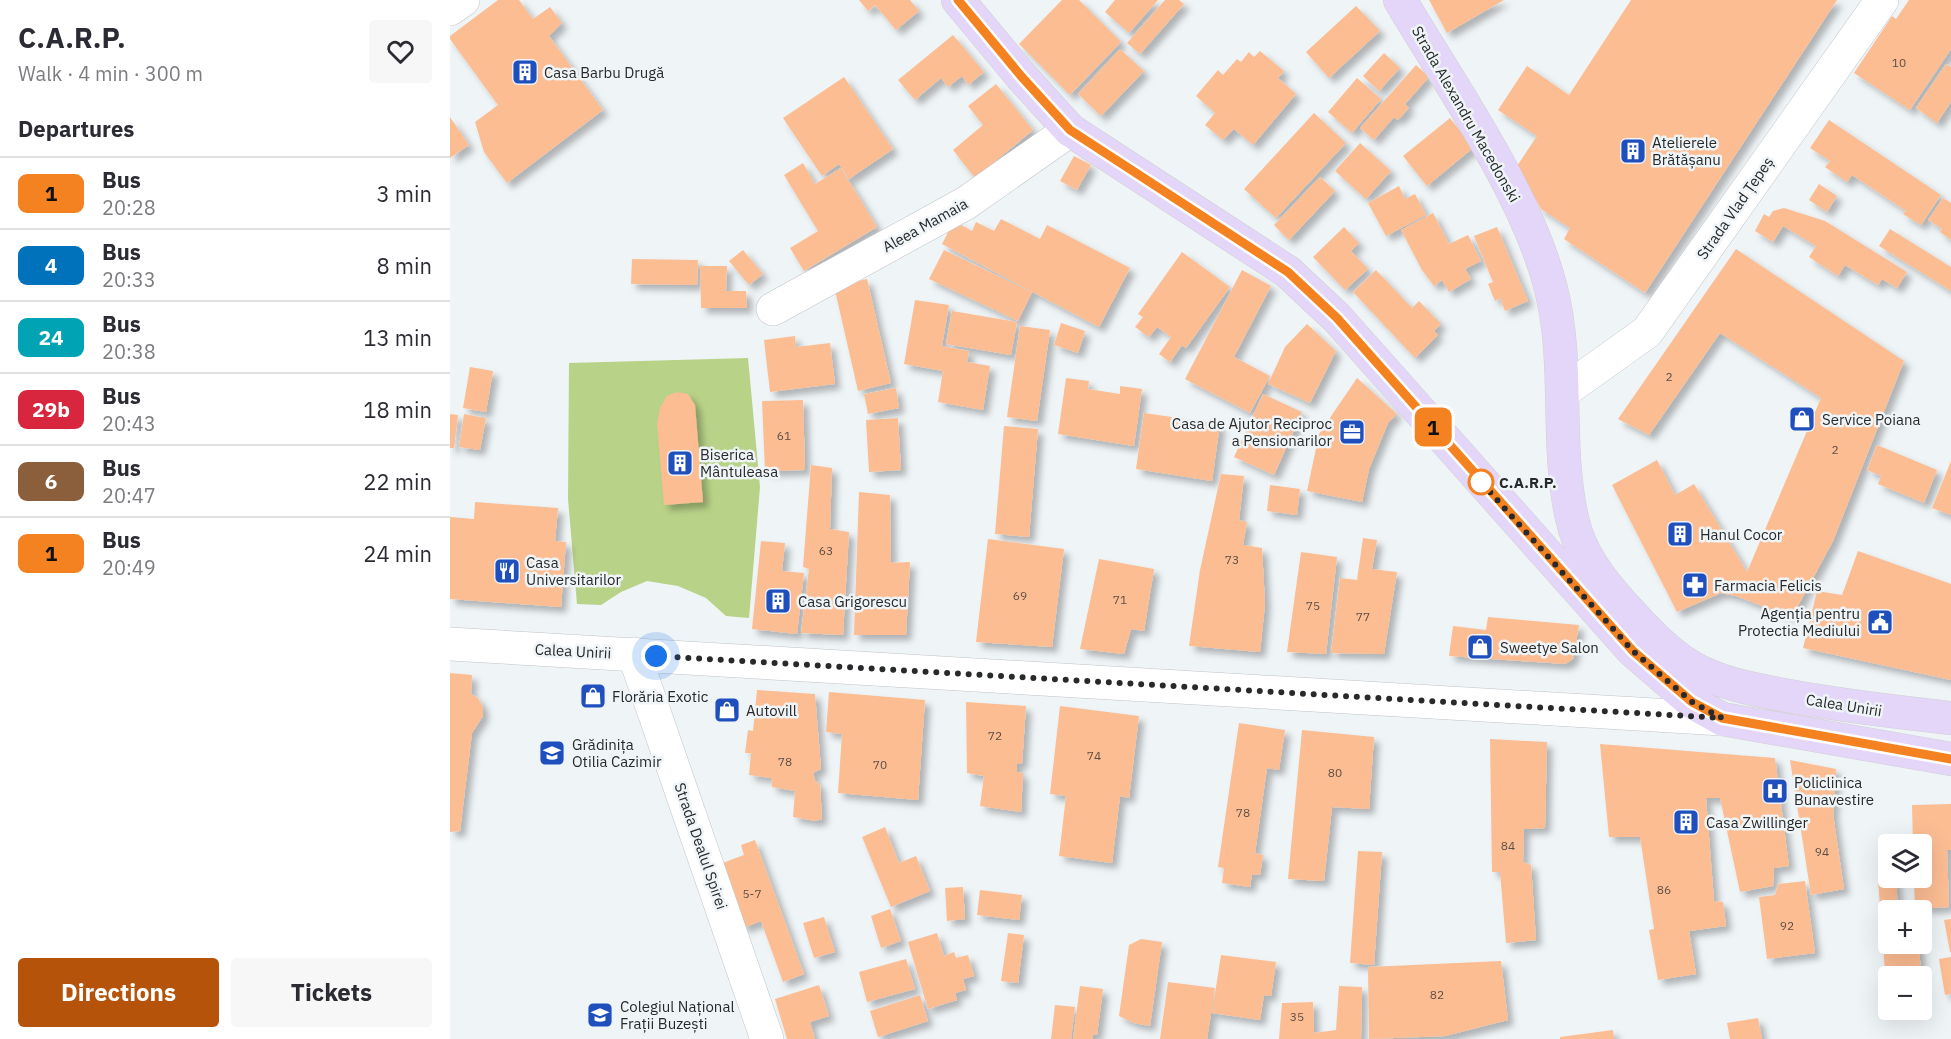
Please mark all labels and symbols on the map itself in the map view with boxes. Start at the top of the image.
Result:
street label: Strada Alexandru Macedonski [1408,23,1524,205]
house number: 10 [1892,55,1906,70]
building icon: Casa Barbu Drugă [510,57,540,87]
place label: Casa Barbu Drugă [544,63,664,82]
place label: Atelierele Brătășanu [1652,133,1721,169]
building icon: Atelierele Brătășanu [1618,136,1648,166]
street label: Strada Vlad Țepeș [1692,153,1778,263]
street label: Aleea Mamaia [879,194,971,256]
house number: 2 [1665,369,1673,384]
shop icon: Service Poiana [1787,404,1817,434]
line badge: 1 [1414,408,1452,446]
place label: Service Poiana [1822,410,1920,429]
place label: Casa de Ajutor Reciproc a Pensionarilor [1172,414,1332,450]
office icon: Casa de Ajutor Reciproc a Pensionarilor [1337,417,1367,447]
house number: 61 [777,428,791,443]
house number: 2 [1831,442,1839,457]
place label: Biserica Mântuleasa [700,445,778,481]
building icon: Biserica Mântuleasa [665,448,695,478]
marker: C.A.R.P. [1468,469,1494,495]
place label: C.A.R.P. [1499,473,1557,492]
building icon: Hanul Cocor [1665,519,1695,549]
place label: Hanul Cocor [1700,525,1783,544]
house number: 63 [819,543,833,558]
house number: 73 [1225,552,1239,567]
place label: Casa Universitarilor [526,553,622,589]
restaurant icon: Casa Universitarilor [492,556,522,586]
pharmacy icon: Farmacia Felicis [1680,570,1710,600]
place label: Farmacia Felicis [1714,576,1822,595]
building icon: Casa Grigorescu [763,586,793,616]
house number: 69 [1013,588,1027,603]
place label: Casa Grigorescu [798,592,907,611]
house number: 71 [1113,592,1127,607]
house number: 75 [1306,598,1320,613]
place label: Agenția pentru Protectia Mediului [1738,604,1860,640]
public building icon: Agenția pentru Protectia Mediului [1865,607,1895,637]
house number: 77 [1356,609,1370,624]
shop icon: Sweetye Salon [1465,632,1495,662]
place label: Sweetye Salon [1500,638,1599,657]
street label: Calea Unirii [534,640,612,662]
your location [641,641,671,671]
shop icon: Florăria Exotic [578,681,608,711]
place label: Florăria Exotic [612,687,709,706]
street label: Calea Unirii [1805,690,1883,720]
shop icon: Autovill [712,695,742,725]
place label: Autovill [746,701,797,720]
house number: 72 [988,728,1002,743]
place label: Grădinița Otilia Cazimir [572,735,662,771]
school or university icon: Grădinița Otilia Cazimir [537,738,567,768]
house number: 74 [1087,748,1101,763]
house number: 78 [778,754,792,769]
house number: 70 [873,757,887,772]
house number: 80 [1328,765,1342,780]
place label: Policlinica Bunavestire [1794,773,1874,809]
hospital icon: Policlinica Bunavestire [1760,776,1790,806]
street label: Strada Dealul Spirei [670,780,732,912]
house number: 78 [1236,805,1250,820]
building icon: Casa Zwillinger [1671,807,1701,837]
place label: Casa Zwillinger [1706,813,1809,832]
house number: 84 [1501,838,1515,853]
house number: 94 [1815,844,1829,859]
house number: 86 [1657,882,1671,897]
house number: 5-7 [742,886,762,901]
house number: 92 [1780,918,1794,933]
house number: 82 [1430,987,1444,1002]
place label: Colegiul Național Frații Buzești [620,997,734,1033]
school or university icon: Colegiul Național Frații Buzești [585,1000,615,1030]
house number: 35 [1290,1009,1304,1024]

